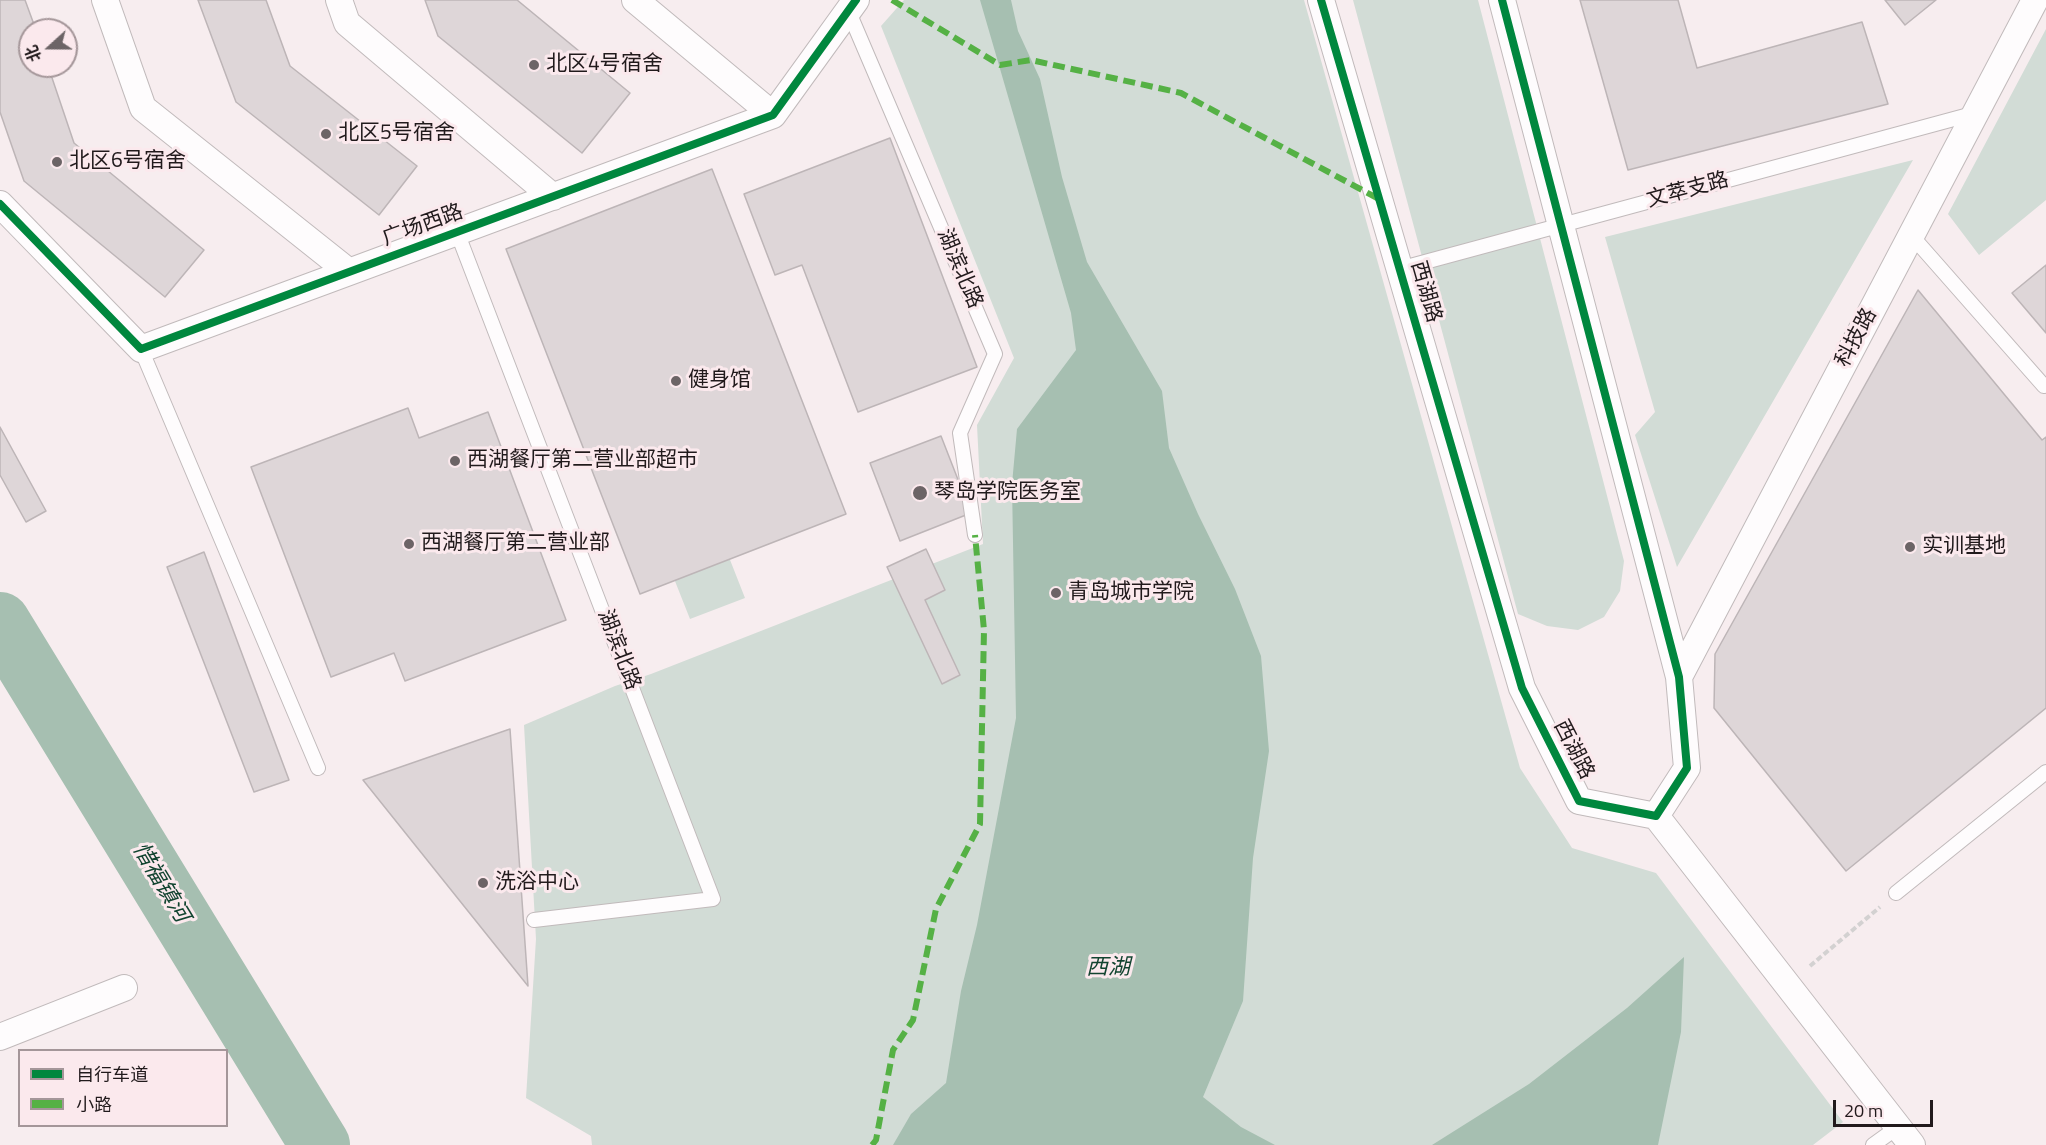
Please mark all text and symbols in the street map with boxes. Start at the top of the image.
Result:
north arrow [18,18,78,78]
text: 北 [19,42,47,66]
place label: 北区4号宿舍 [546,52,663,78]
marker: 北区4号宿舍 [527,58,541,72]
place label: 北区5号宿舍 [338,121,455,147]
marker: 北区5号宿舍 [319,127,333,141]
place label: 北区6号宿舍 [69,149,186,175]
marker: 北区6号宿舍 [50,155,64,169]
street label: 文萃支路 [1644,168,1732,214]
street label: 广场西路 [379,200,467,252]
street label: 湖滨北路 [931,225,987,313]
street label: 西湖路 [1404,258,1446,326]
street label: 科技路 [1831,304,1883,372]
place label: 健身馆 [688,368,751,394]
marker: 健身馆 [669,374,683,388]
place label: 西湖餐厅第二营业部超市 [467,448,698,474]
marker: 西湖餐厅第二营业部超市 [448,454,462,468]
place label: 琴岛学院医务室 [934,480,1081,506]
marker: 琴岛学院医务室 [911,484,929,502]
place label: 西湖餐厅第二营业部 [421,531,610,557]
place label: 实训基地 [1922,534,2006,560]
marker: 西湖餐厅第二营业部 [402,537,416,551]
marker: 实训基地 [1903,540,1917,554]
place label: 青岛城市学院 [1068,580,1194,606]
marker: 青岛城市学院 [1049,586,1063,600]
street label: 湖滨北路 [591,606,645,694]
street label: 西湖路 [1547,716,1599,784]
water label: 惜福镇河 [126,838,194,928]
place label: 洗浴中心 [495,870,579,896]
marker: 洗浴中心 [476,876,490,890]
water label: 西湖 [1086,956,1130,982]
legend [18,1049,228,1127]
text: 自行车道 [76,1061,148,1088]
scale bar [1836,1088,1936,1126]
text: 小路 [76,1091,112,1118]
text: 20 m [1844,1097,1883,1124]

